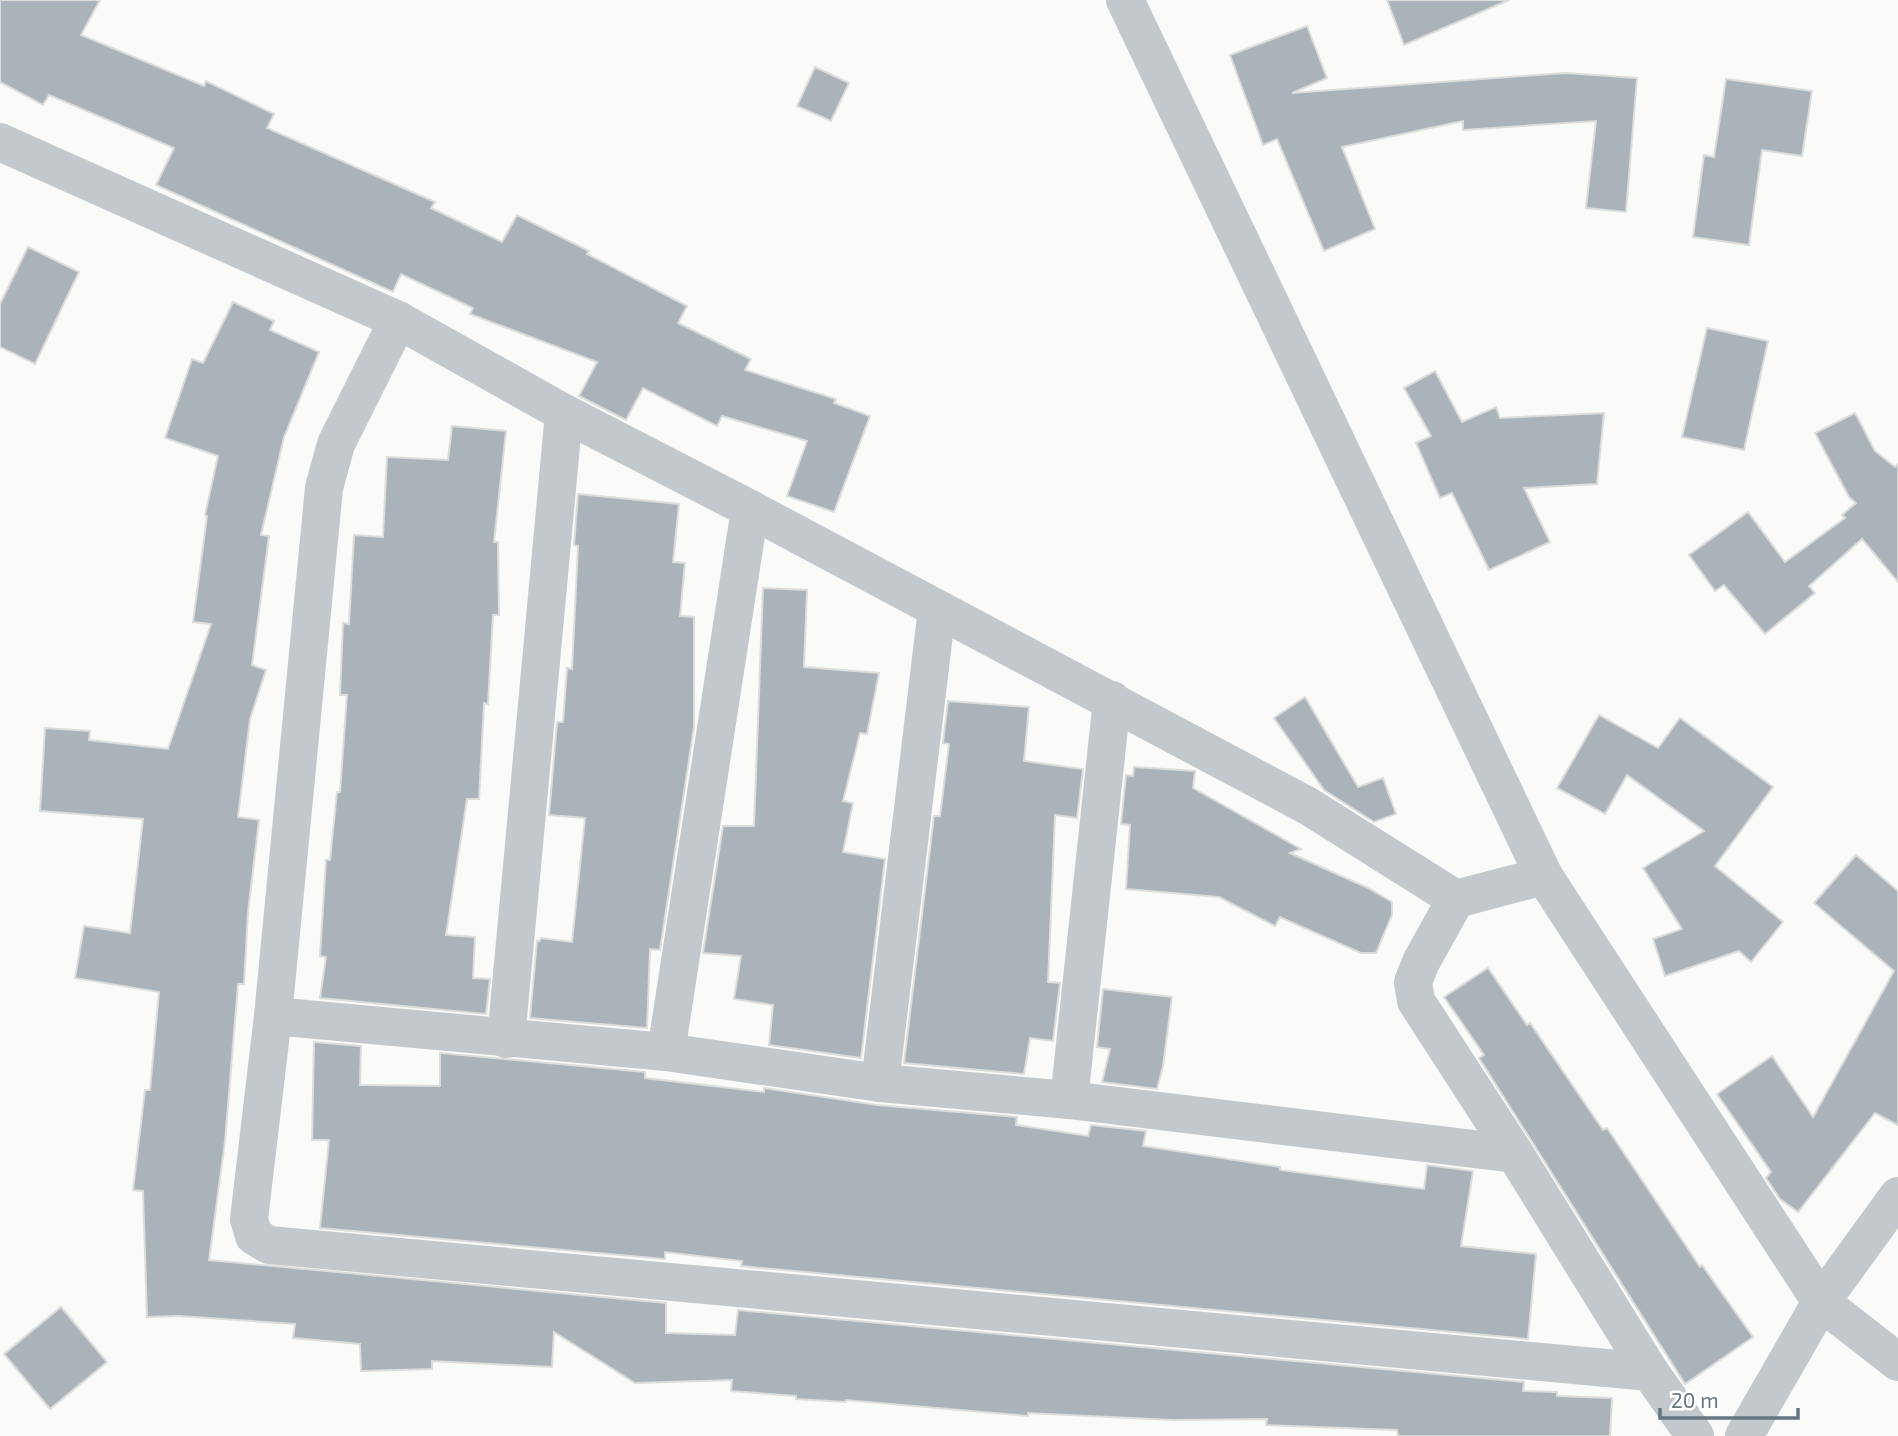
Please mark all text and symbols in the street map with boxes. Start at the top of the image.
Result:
scale bar [1660,1376,1798,1420]
text: 20 m [1671,1387,1719,1412]

